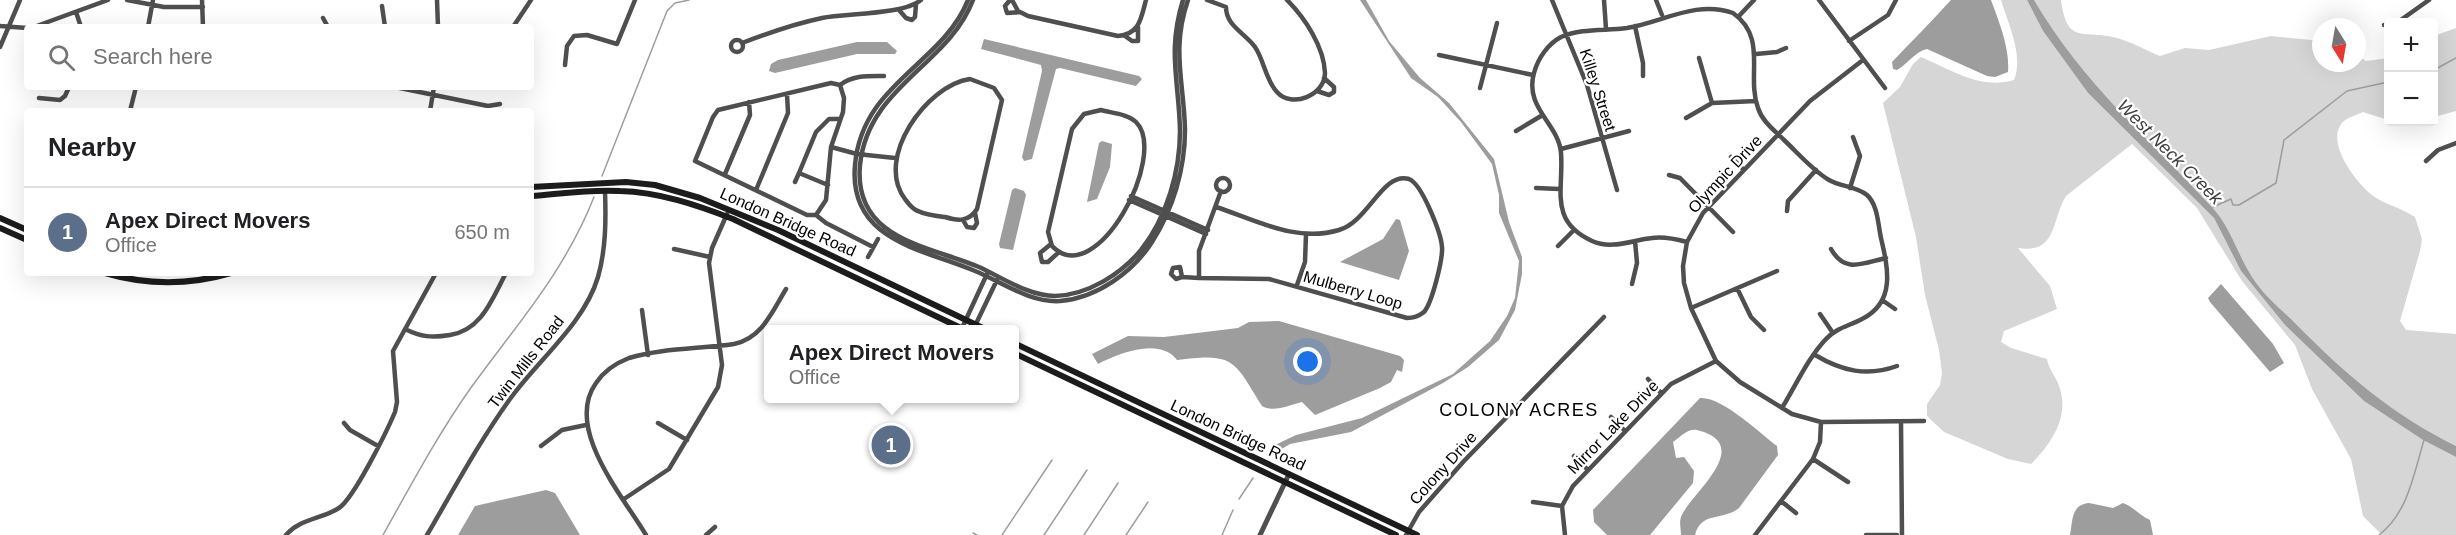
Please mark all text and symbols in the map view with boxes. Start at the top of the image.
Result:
north arrow [2312,18,2366,72]
map controls [2384,18,2438,126]
button: + [2384,18,2438,72]
search box [24,24,534,90]
icon: search [45,41,78,74]
text: Search here [93,44,213,69]
street label: Killey Street [1577,47,1619,134]
button: − [2384,72,2438,126]
water label: West Neck Creek [2114,96,2227,209]
text: Nearby [48,132,136,162]
street label: Olympic Drive [1685,132,1765,216]
street label: London Bridge Road [717,184,859,260]
text: Apex Direct Movers [105,208,310,233]
text: 1 [62,221,73,243]
text: 650 m [454,221,510,243]
text: Office [105,234,157,256]
street label: Mulberry Loop [1301,268,1405,312]
street label: Twin Mills Road [485,313,567,411]
popup [764,325,1019,403]
text: Apex Direct Movers [789,340,994,365]
your location [1293,347,1322,376]
text: Office [789,366,841,388]
street label: Mirror Lake Drive [1564,377,1662,477]
street label: London Bridge Road [1168,396,1308,474]
district label: COLONY ACRES [1439,400,1599,420]
pin: 1 [872,422,910,468]
street label: Colony Drive [1406,428,1480,508]

